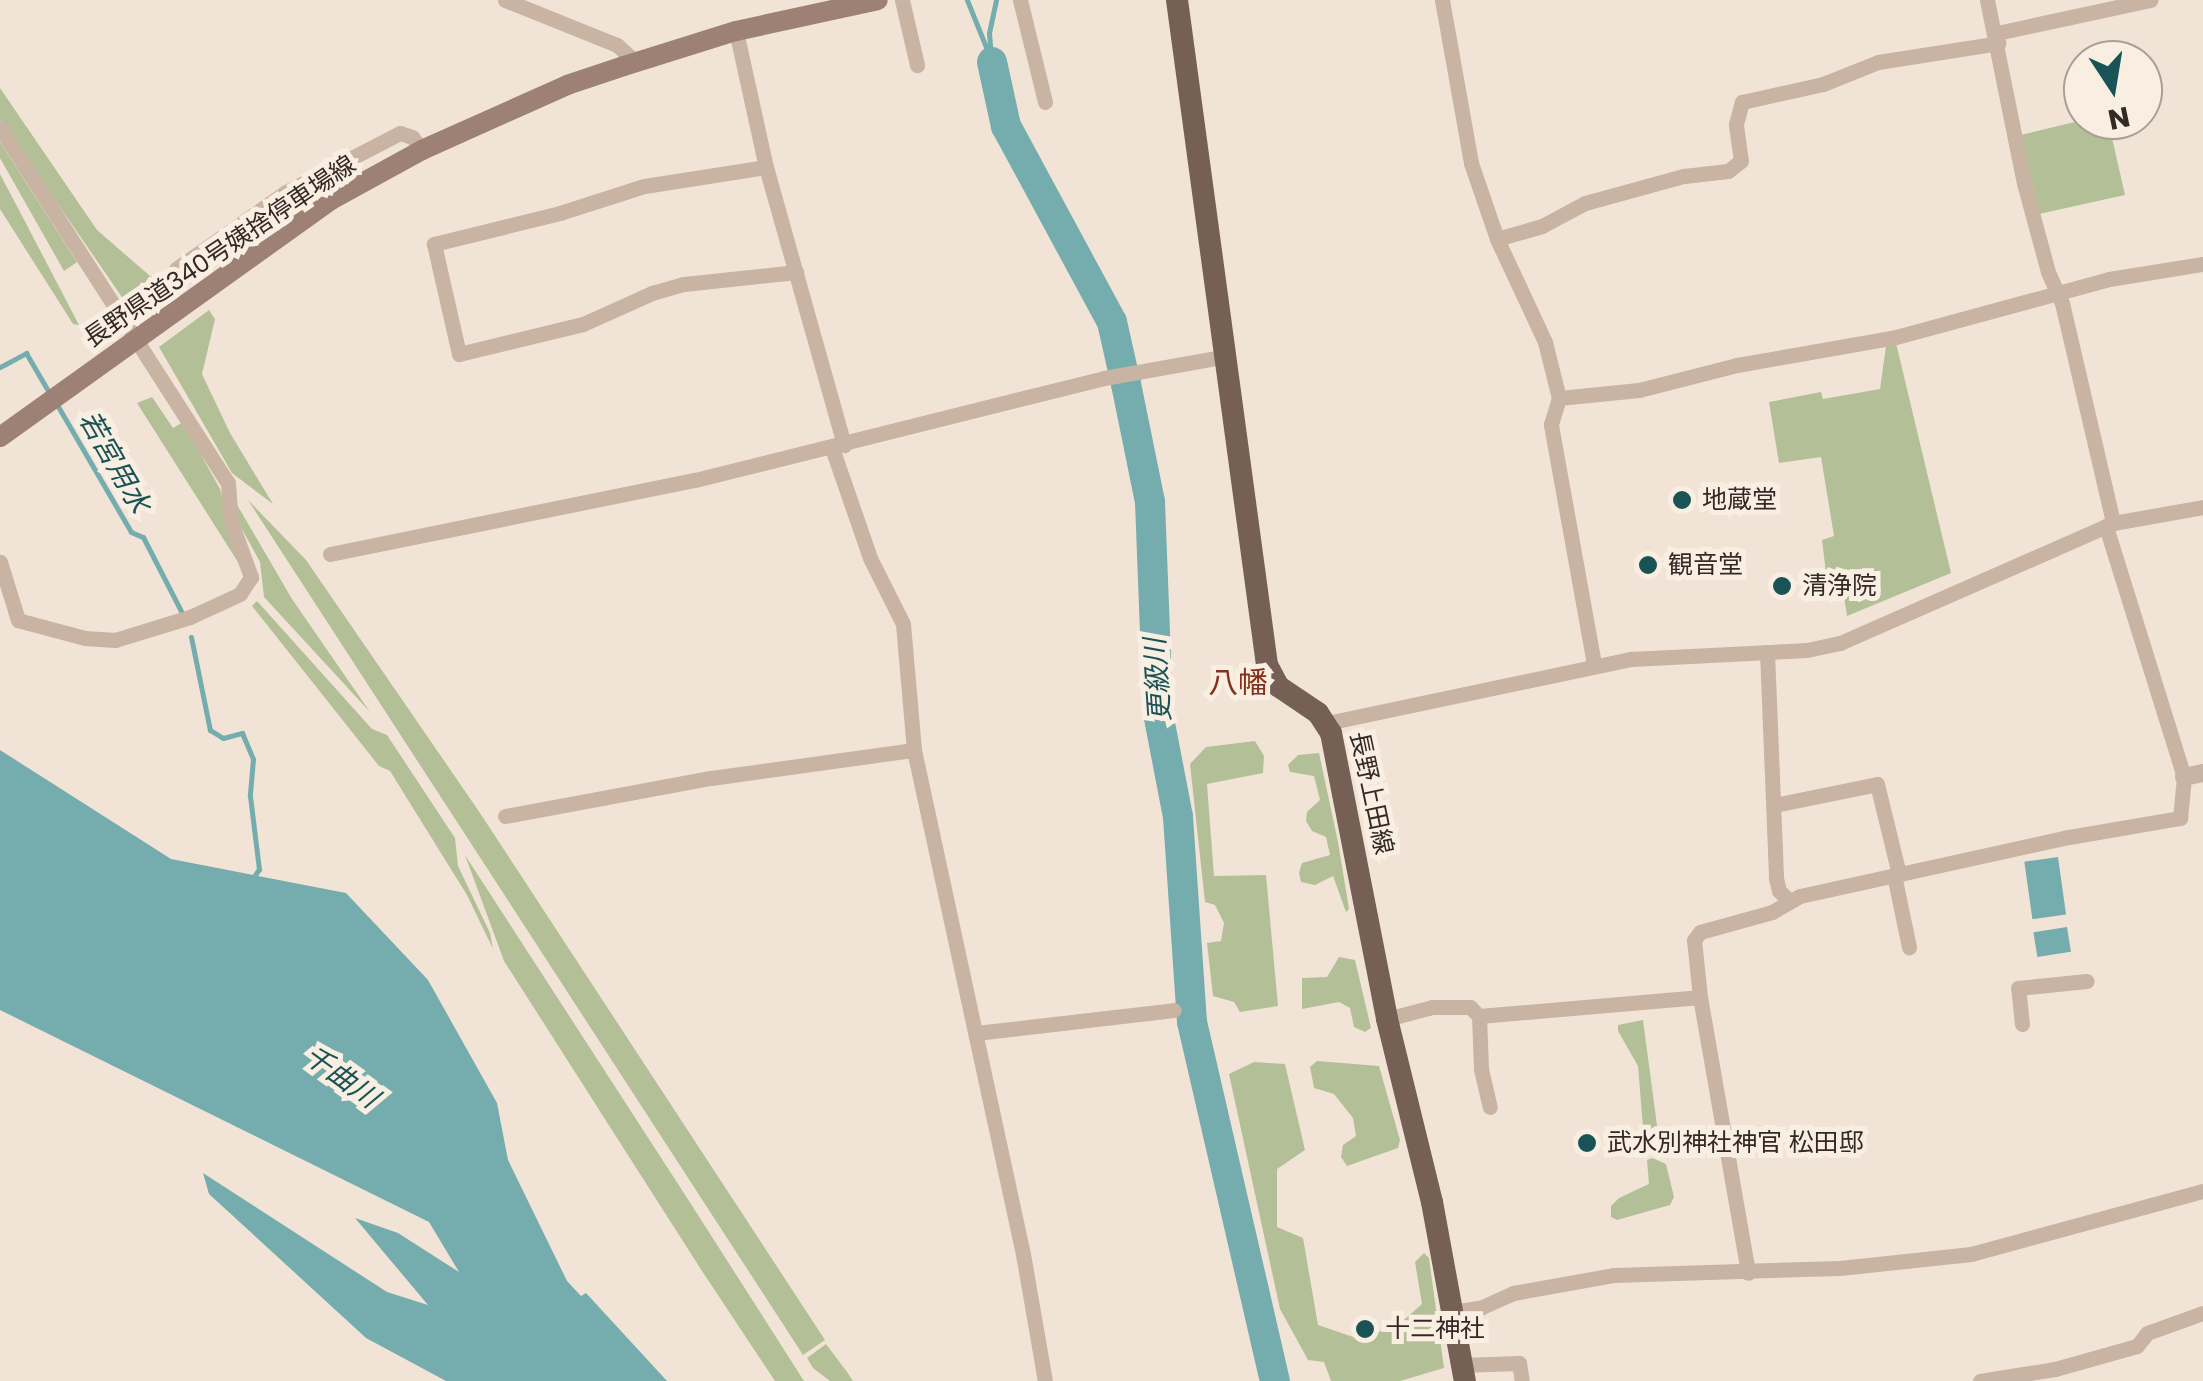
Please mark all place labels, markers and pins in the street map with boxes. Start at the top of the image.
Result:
place label: 地蔵堂 [1702,485,1777,515]
marker: 地蔵堂 [1671,489,1693,511]
place label: 観音堂 [1668,550,1743,580]
marker: 観音堂 [1637,554,1659,576]
place label: 清浄院 [1802,571,1877,601]
marker: 清浄院 [1771,575,1793,597]
place label: 武水別神社神官 松田邸 [1607,1128,1864,1158]
marker: 武水別神社神官 松田邸 [1576,1132,1598,1154]
place label: 十二神社 [1385,1314,1485,1344]
marker: 十二神社 [1354,1318,1376,1340]

